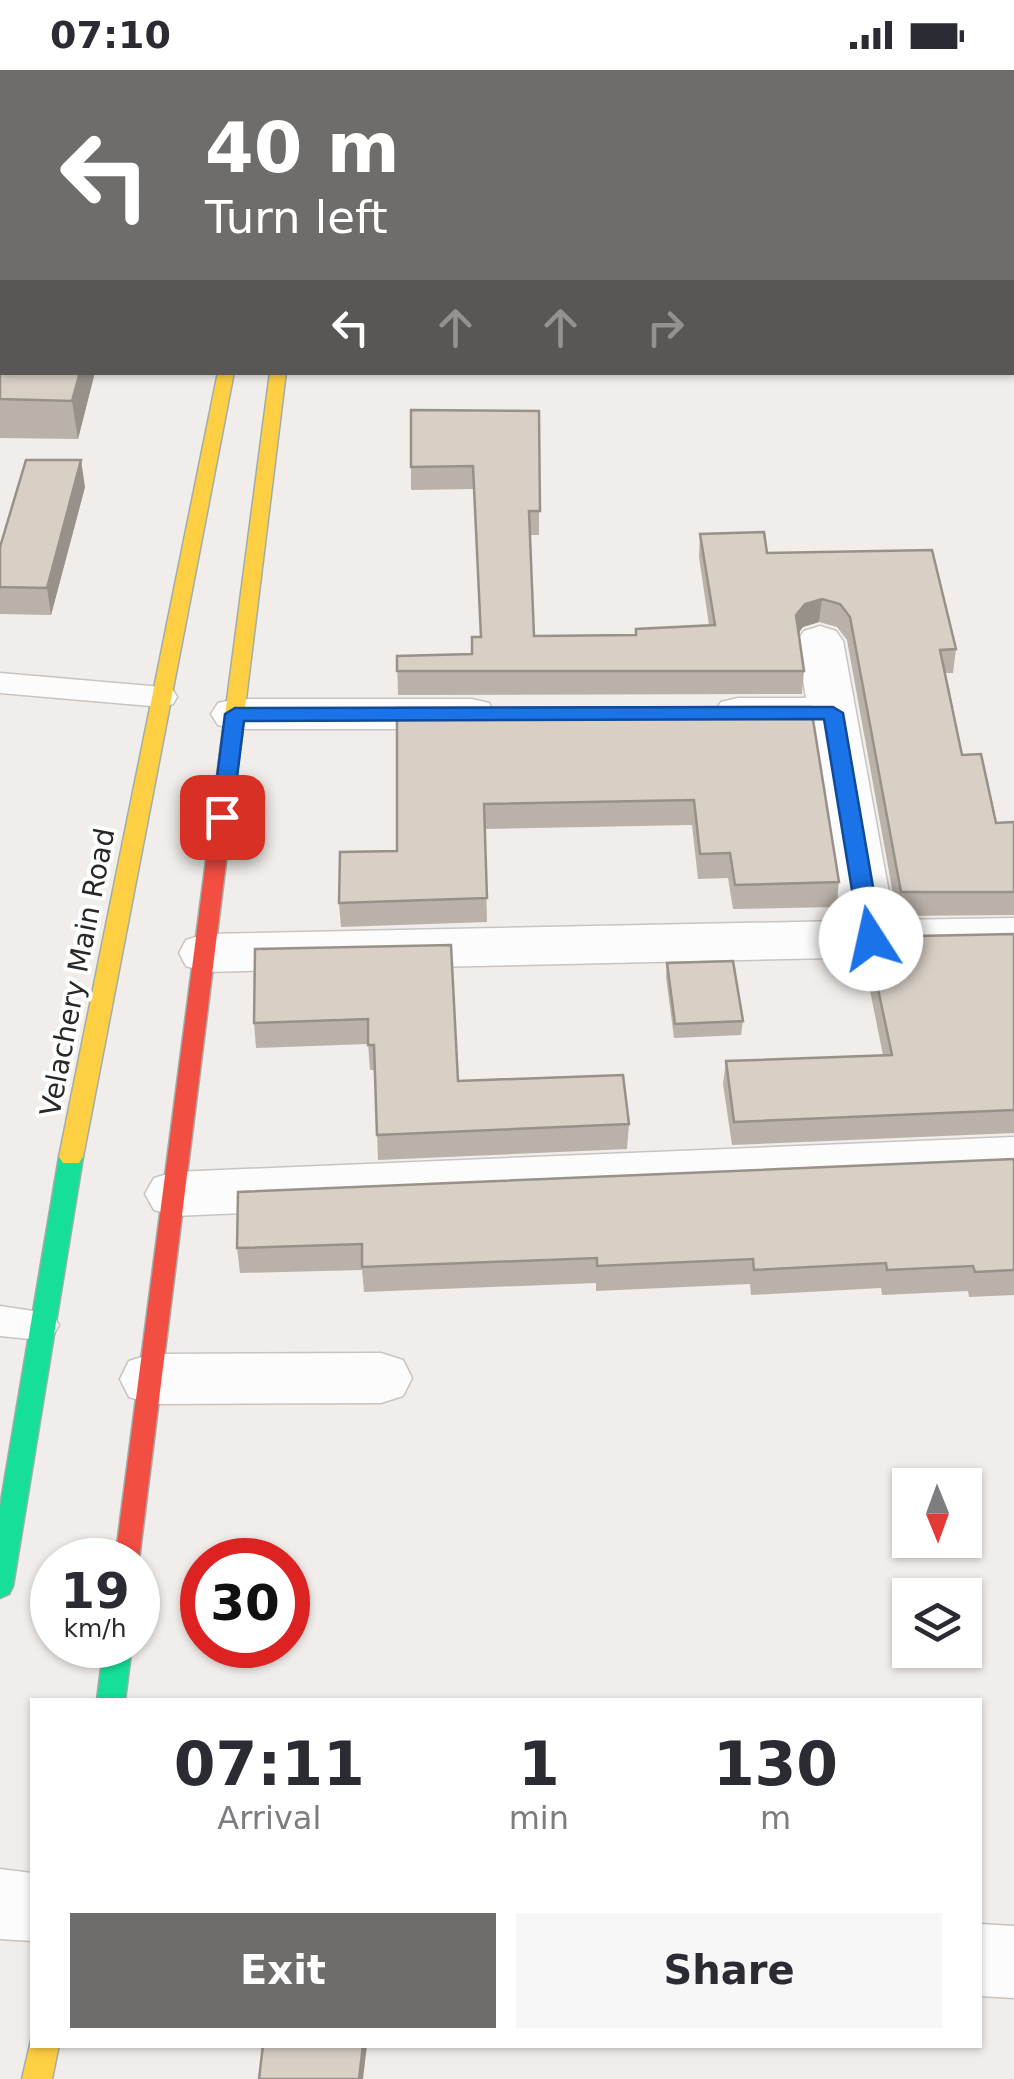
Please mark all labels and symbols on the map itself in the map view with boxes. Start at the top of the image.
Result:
pin [180,775,265,860]
street label: Velachery Main Road [33,825,122,1119]
position arrow [819,887,923,991]
north arrow [892,1468,982,1558]
speed limit sign: 30 [180,1538,310,1668]

